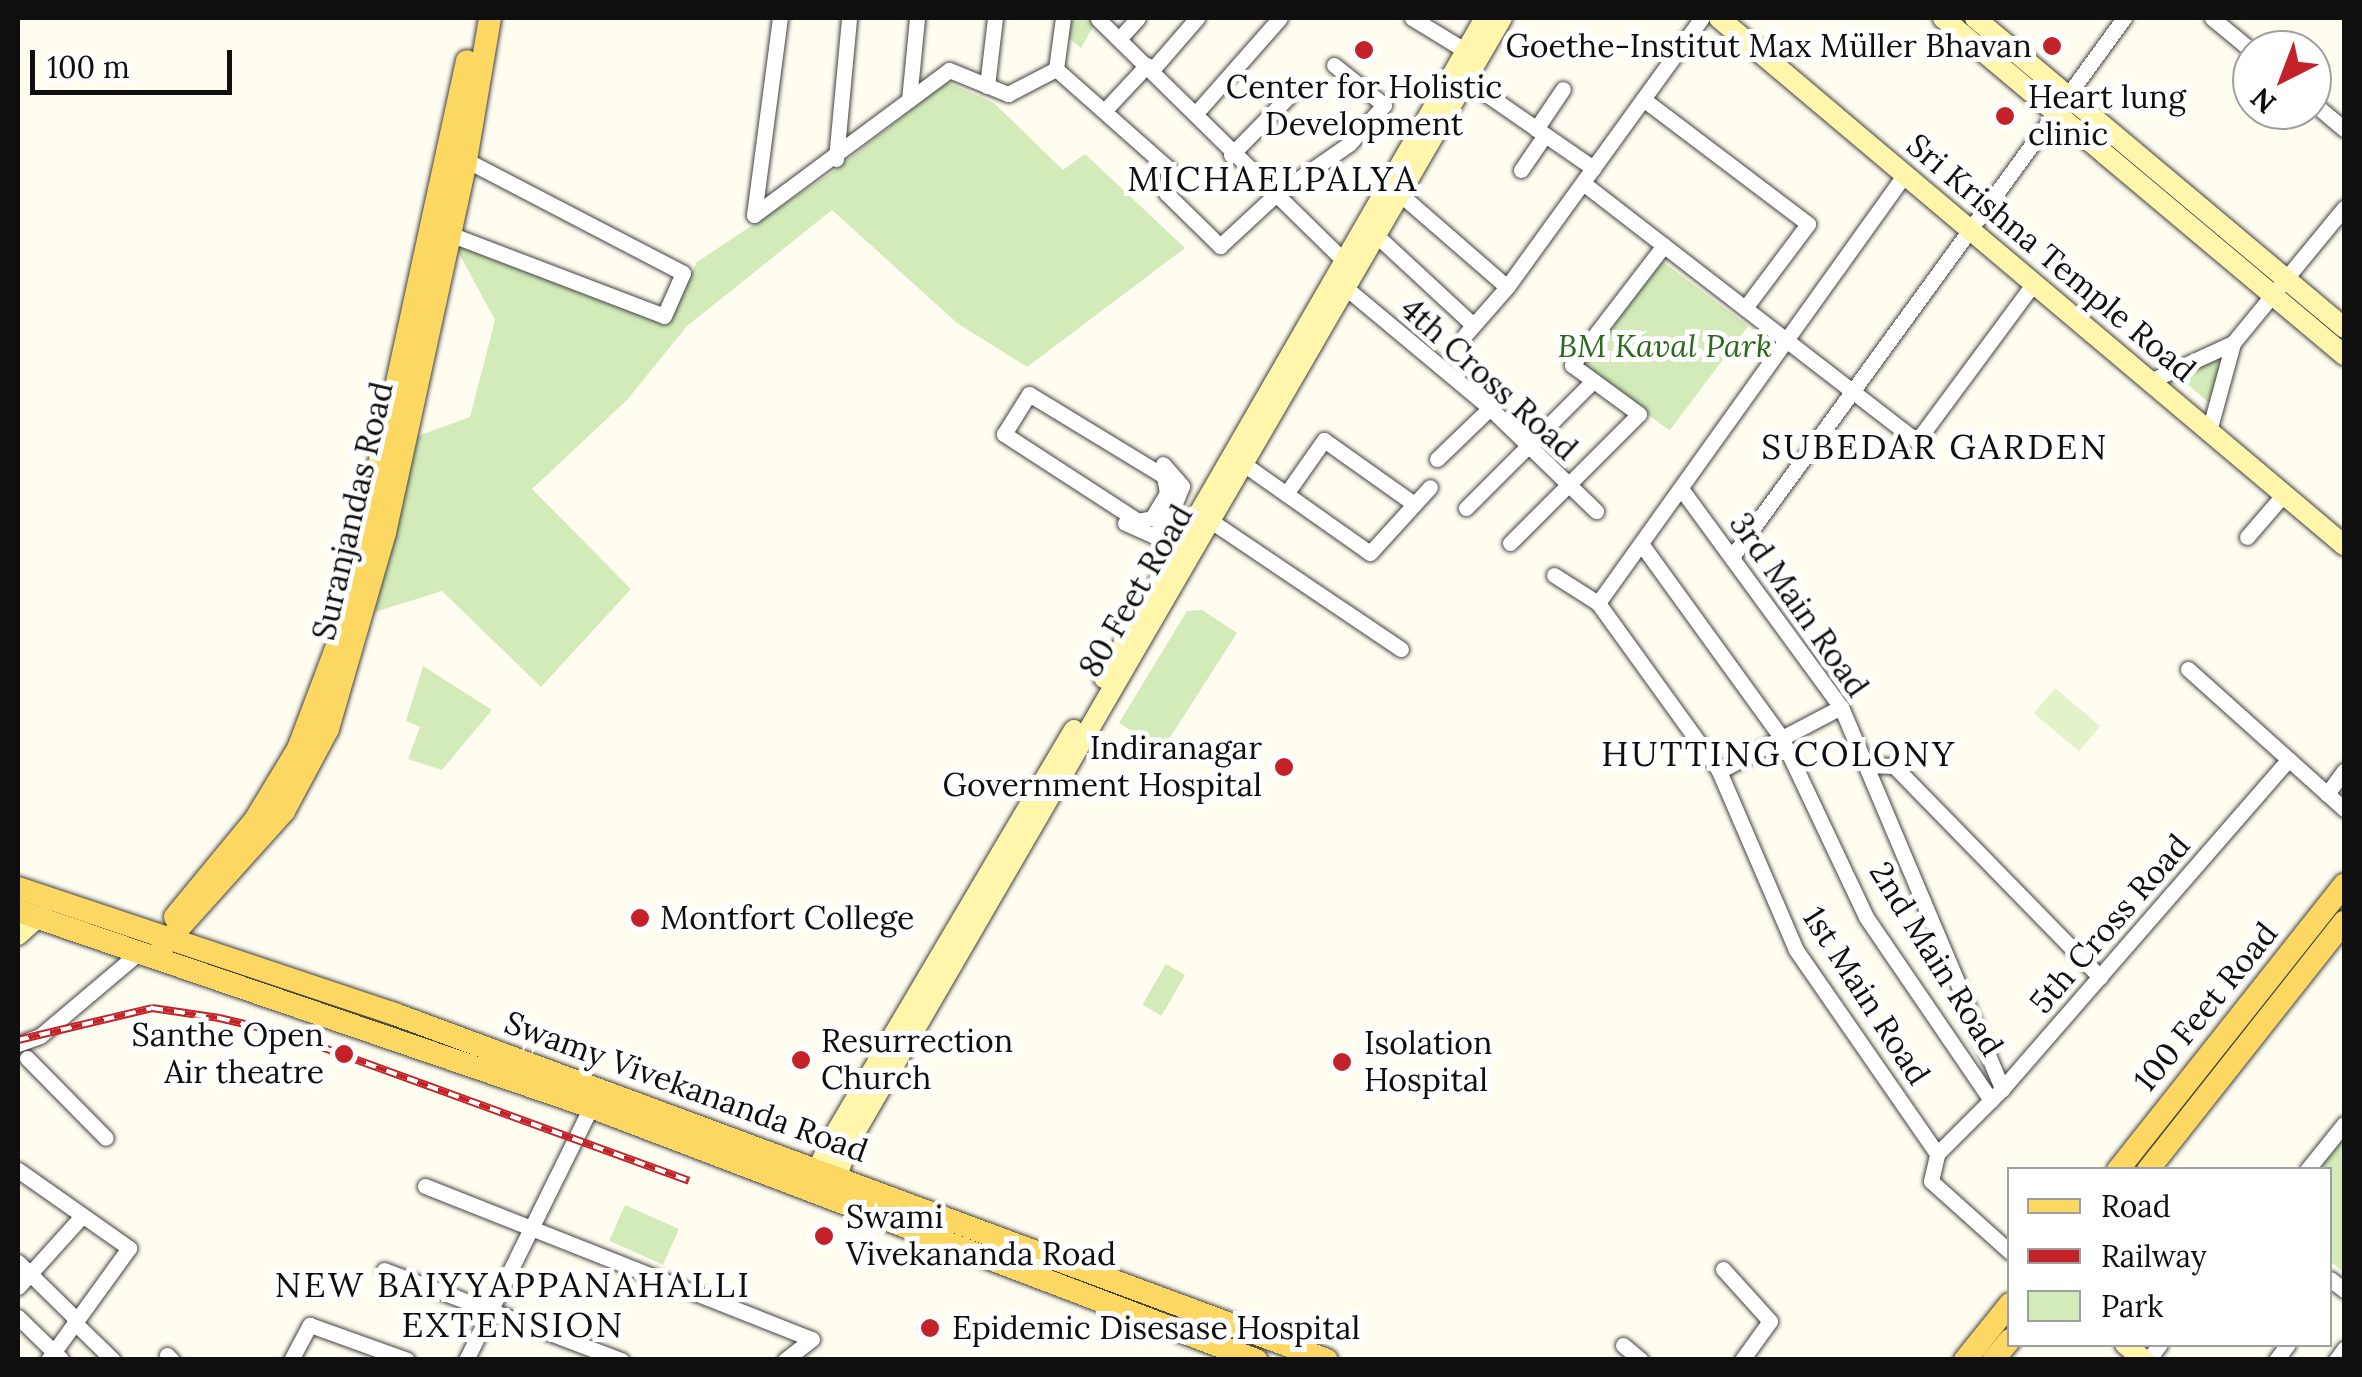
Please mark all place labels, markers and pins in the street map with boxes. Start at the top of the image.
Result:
place label: Goethe-Institut Max Müller Bhavan [1505,27,2032,65]
marker: Goethe-Institut Max Müller Bhavan [2041,35,2063,57]
marker: Center for Holistic Development [1351,37,1377,63]
place label: Center for Holistic Development [1226,69,1502,144]
place label: Heart lung clinic [2028,79,2186,154]
marker: Heart lung clinic [1992,103,2018,129]
place label: Indiranagar Government Hospital [943,730,1262,805]
marker: Indiranagar Government Hospital [1271,754,1297,780]
place label: Montfort College [660,899,914,937]
marker: Montfort College [629,907,651,929]
place label: Santhe Open Air theatre [132,1017,324,1092]
place label: Resurrection Church [821,1023,1013,1098]
place label: Isolation Hospital [1364,1025,1492,1100]
marker: Santhe Open Air theatre [333,1043,355,1065]
marker: Resurrection Church [790,1049,812,1071]
marker: Isolation Hospital [1329,1049,1355,1075]
place label: Swami Vivekananda Road [846,1199,1116,1274]
marker: Swami Vivekananda Road [811,1223,837,1249]
place label: Epidemic Disesase Hospital [952,1309,1360,1347]
marker: Epidemic Disesase Hospital [917,1315,943,1341]

